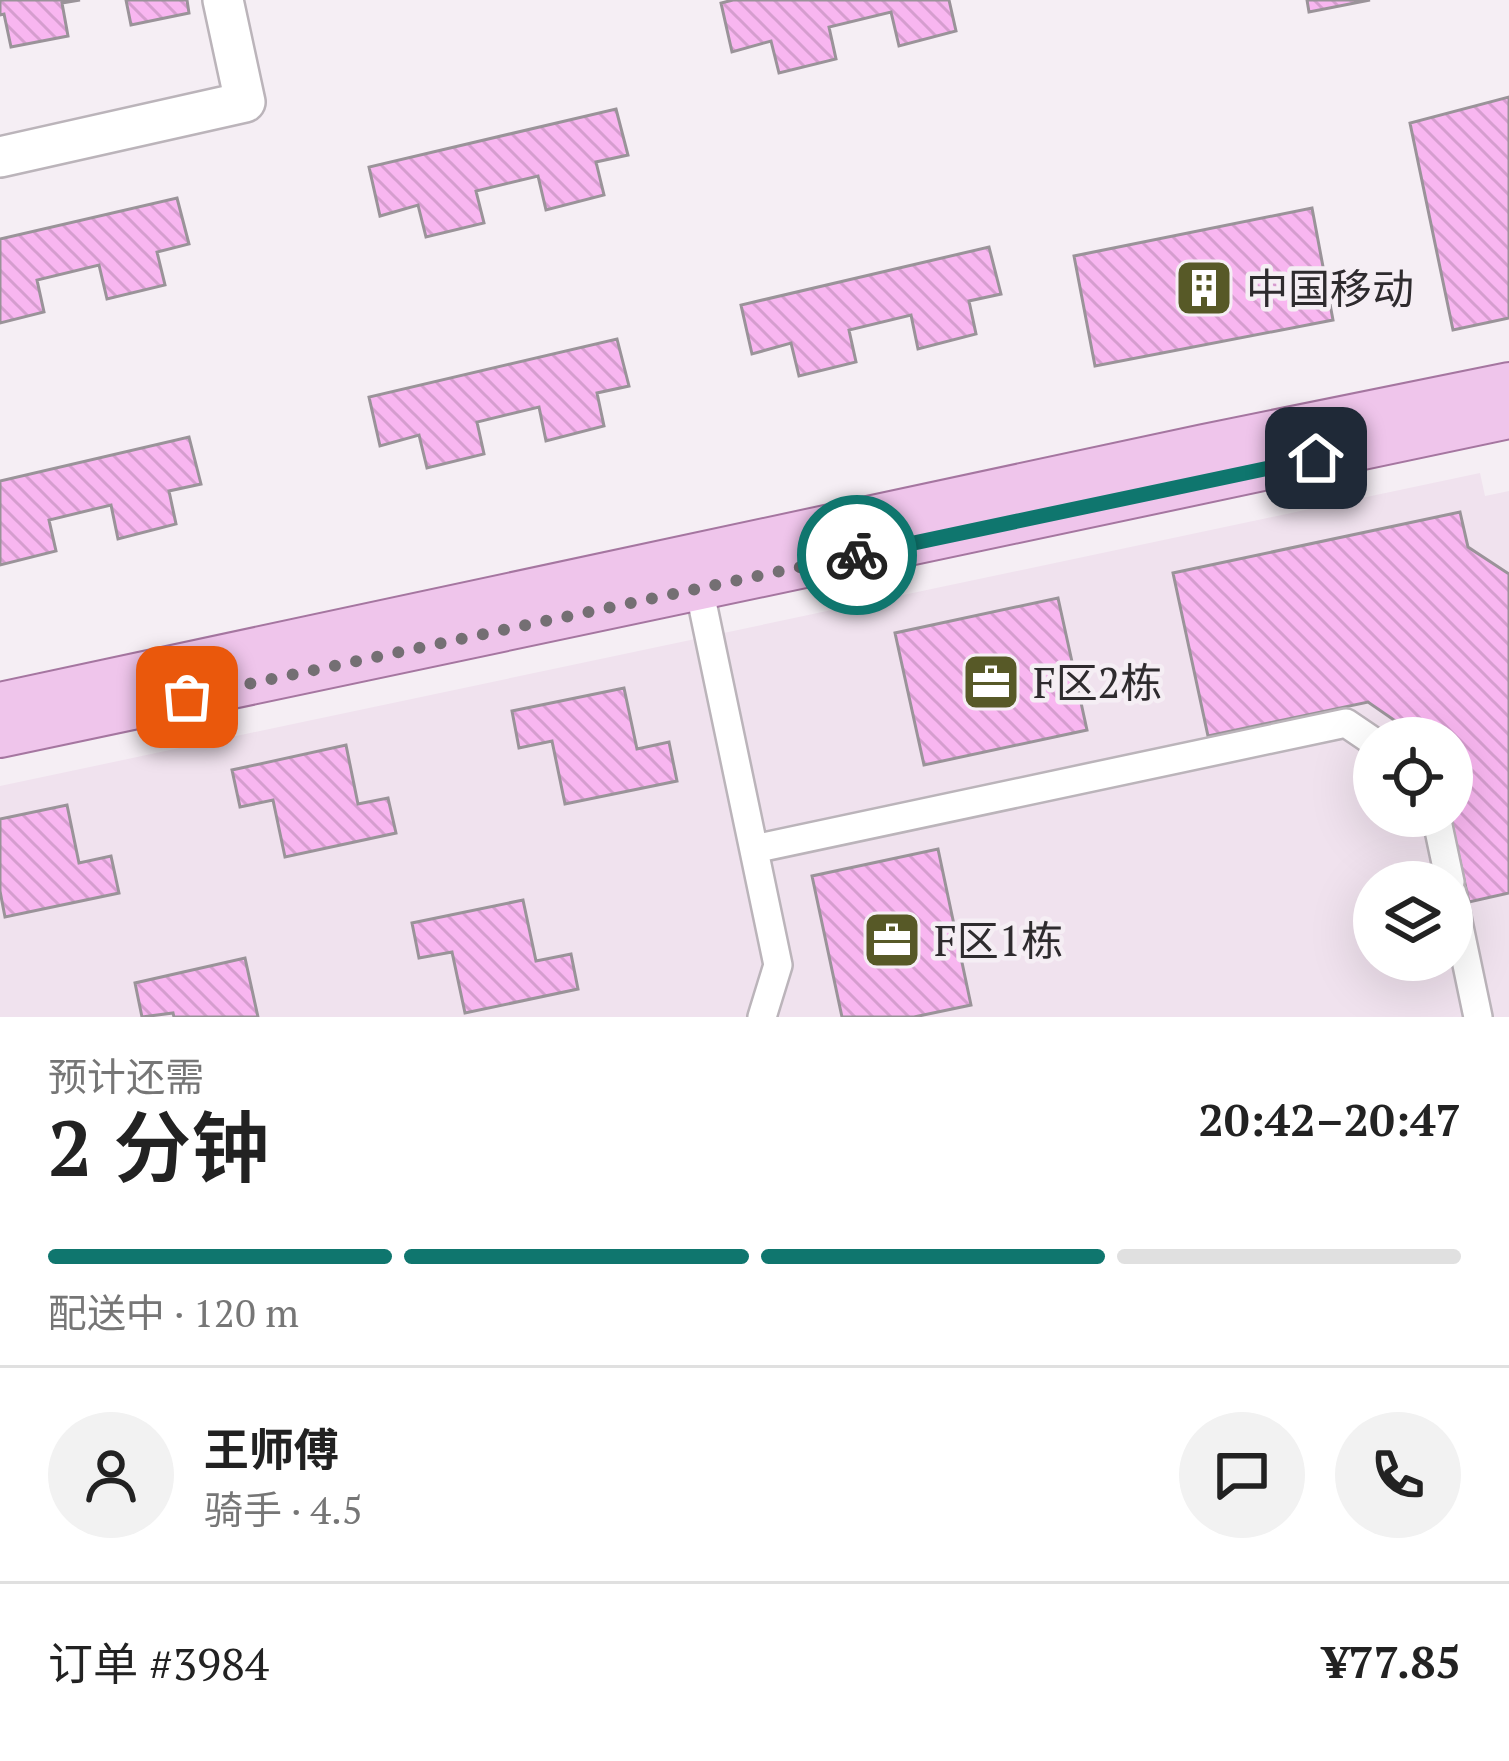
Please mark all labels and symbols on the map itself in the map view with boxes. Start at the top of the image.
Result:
building icon: 中国移动 [1173,257,1235,319]
place label: 中国移动 [1246,260,1414,316]
pin [1265,407,1367,509]
courier [797,495,917,615]
pin [136,646,238,748]
office icon: F区2栋 [960,651,1022,713]
place label: F区2栋 [1033,654,1162,710]
office icon: F区1栋 [861,909,923,971]
place label: F区1栋 [934,912,1063,968]

